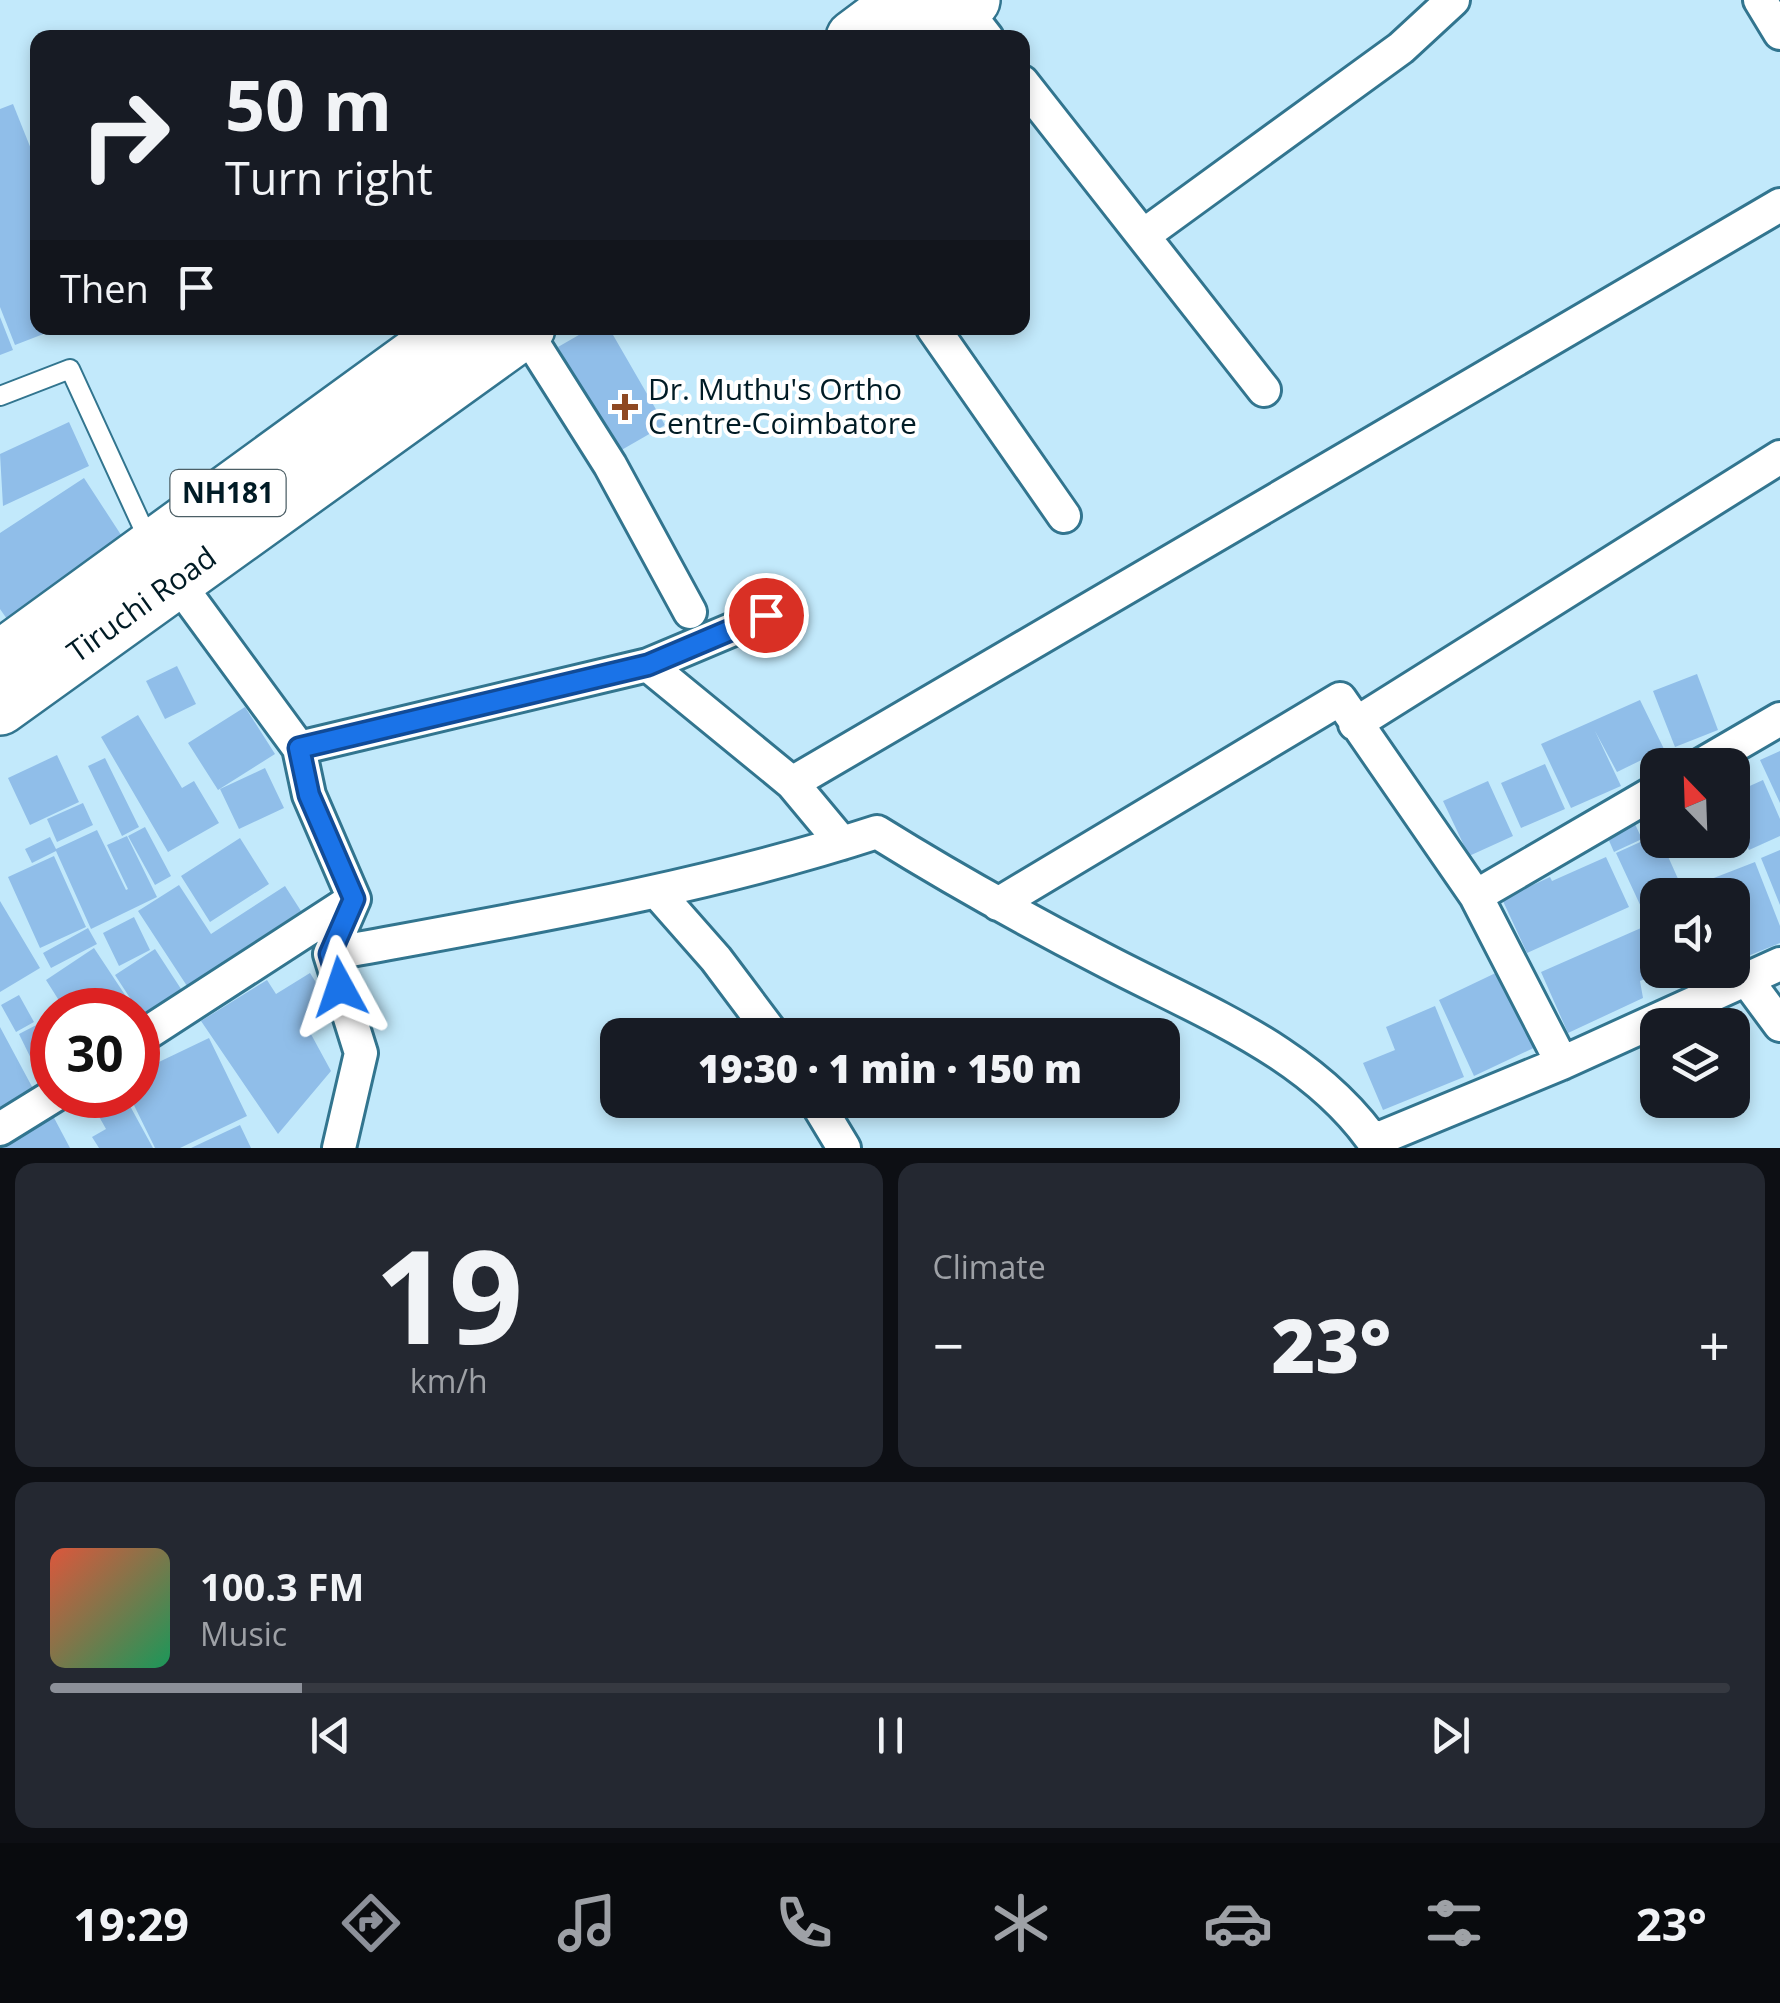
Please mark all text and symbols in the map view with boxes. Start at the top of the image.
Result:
text: 50 m [225,56,392,152]
icon: right [60,70,190,200]
text: Turn right [225,147,433,208]
icon: arrive [169,260,224,315]
text: Then [60,262,149,314]
place label: Dr. Muthu's Ortho Centre-Coimbatore [648,368,917,443]
marker: Dr. Muthu's Ortho Centre-Coimbatore [612,394,638,420]
road number: NH181 [170,470,286,516]
street label: Tiruchi Road [58,536,224,671]
pin [724,573,809,658]
icon: arrive [739,588,794,643]
north arrow [1640,748,1750,858]
map controls [1640,748,1750,1118]
button: sound [1640,878,1750,988]
position arrow [288,935,392,1039]
speed limit sign: 30 [30,988,160,1118]
button: layers [1640,1008,1750,1118]
text: 19:30 · 1 min · 150 m [698,1042,1082,1094]
text: 19 [374,1205,523,1382]
text: Climate [933,1245,1046,1288]
text: 23° [1271,1293,1391,1395]
text: − [933,1307,964,1382]
text: + [1699,1307,1730,1382]
text: km/h [410,1359,488,1402]
text: 100.3 FM [200,1560,364,1612]
text: Music [200,1612,287,1655]
icon: previous [303,1708,358,1763]
icon: pause [863,1708,918,1763]
icon: next [1423,1708,1478,1763]
icon: directions [336,1888,406,1958]
icon: music [552,1888,622,1958]
icon: phone [769,1888,839,1958]
icon: climate [986,1888,1056,1958]
icon: car [1203,1888,1273,1958]
icon: filters [1419,1888,1489,1958]
text: 19:29 [73,1893,189,1954]
text: 23° [1636,1893,1707,1954]

